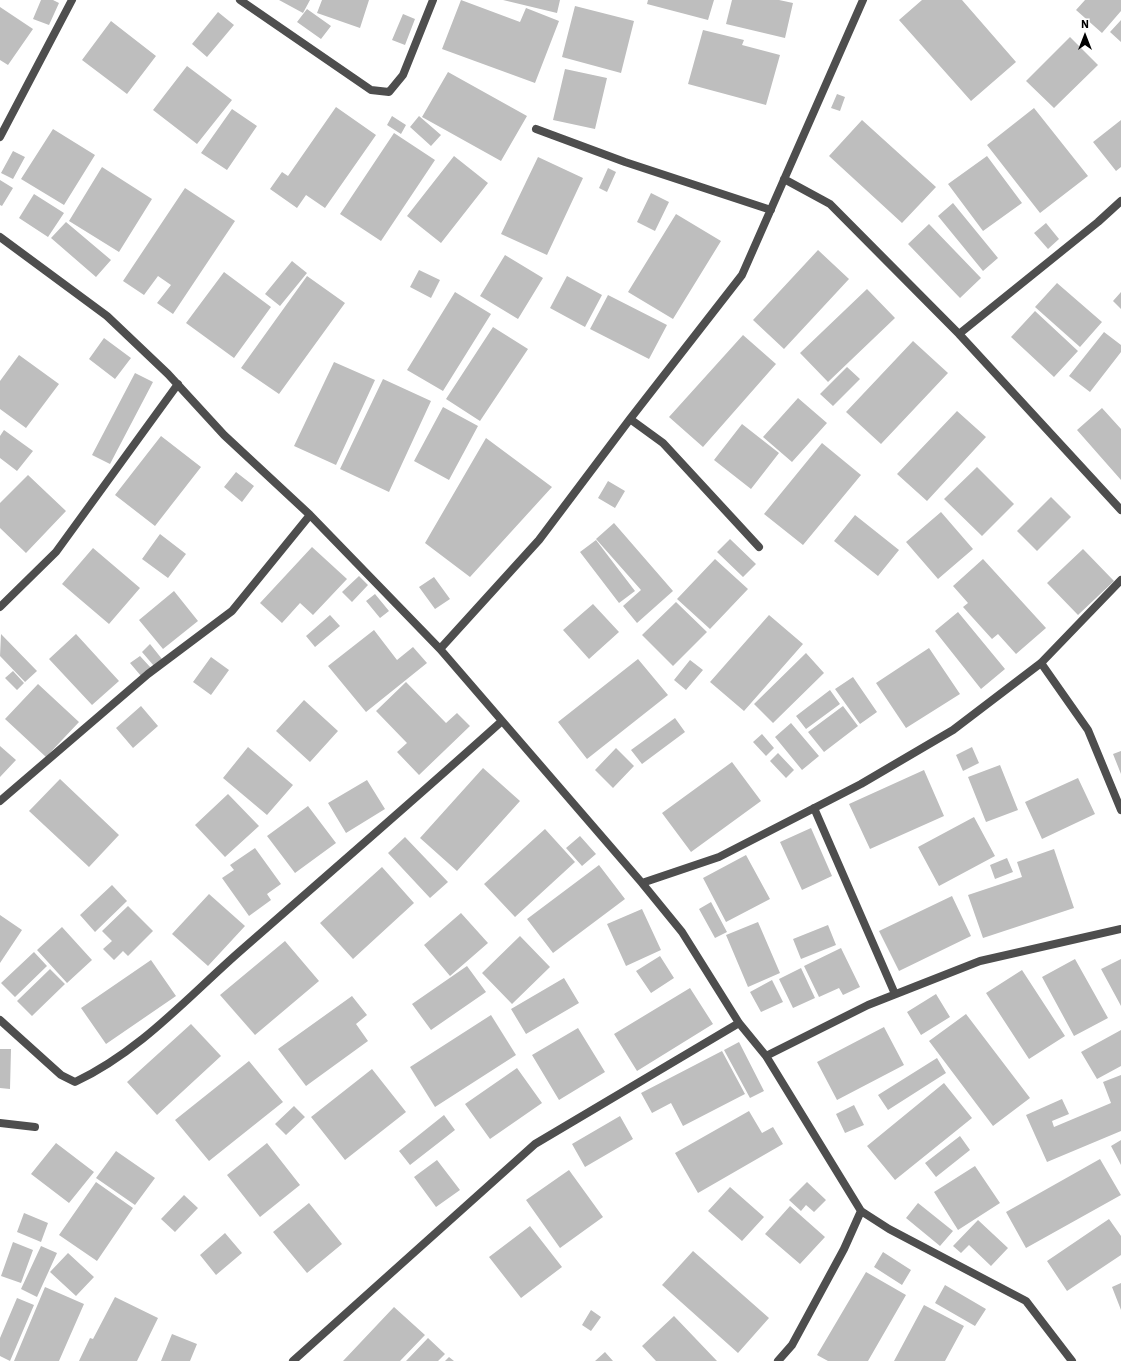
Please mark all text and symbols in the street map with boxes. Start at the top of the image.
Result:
north arrow [1065,16,1105,56]
text: N [1081,17,1089,31]

